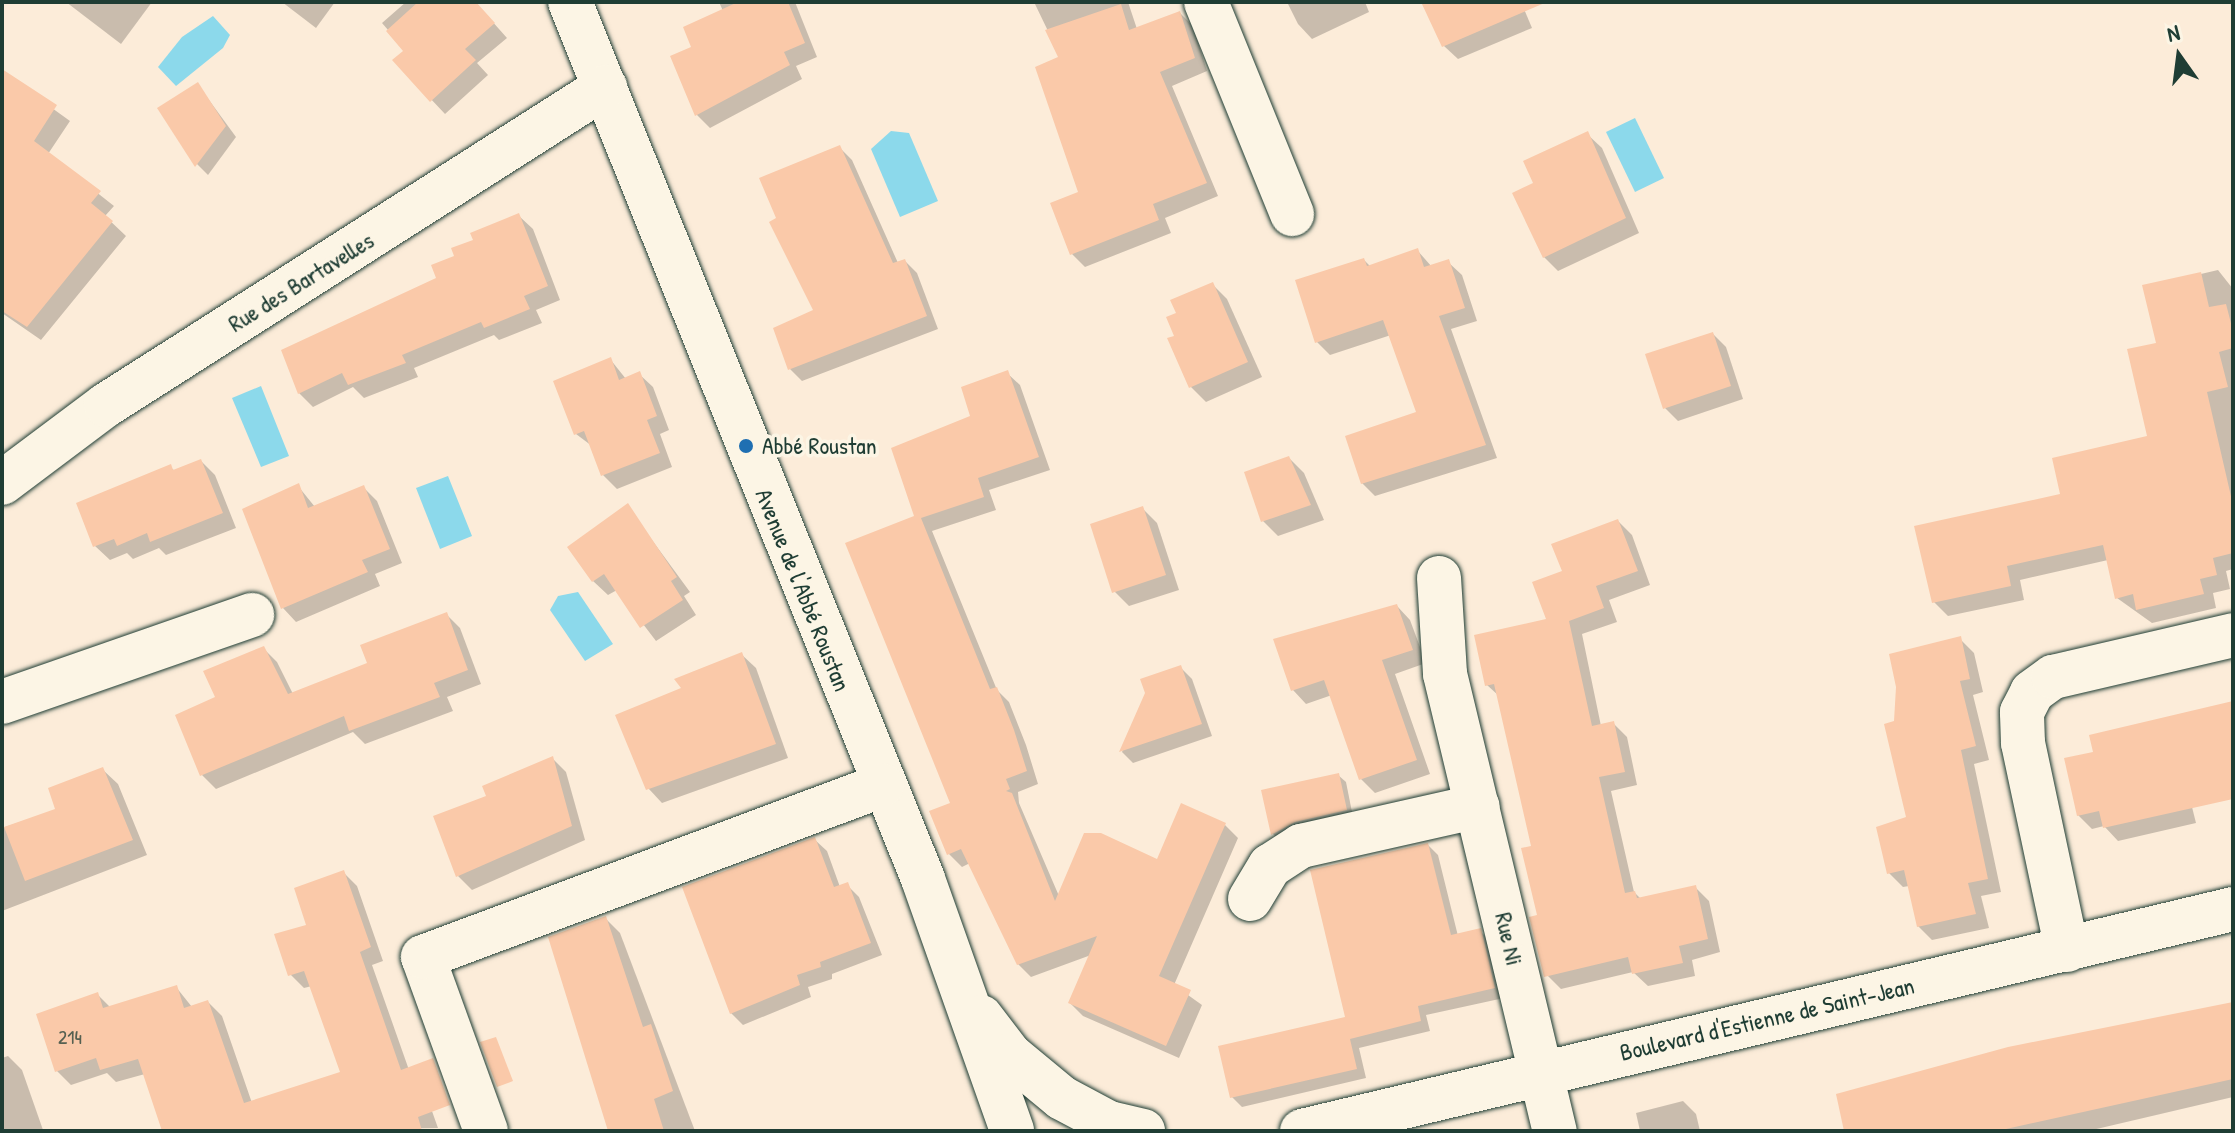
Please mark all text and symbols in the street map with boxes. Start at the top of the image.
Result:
north arrow [2139,16,2219,96]
text: N [2164,17,2183,49]
street label: Rue des Bartavelles [223,226,379,338]
place label: Abbé Roustan [762,432,876,460]
marker: Abbé Roustan [737,437,755,455]
street label: Avenue de l'Abbé Roustan [749,485,857,695]
street label: Rue Ni [1489,910,1529,968]
street label: Boulevard d'Estienne de Saint-Jean [1617,971,1917,1067]
house number: 214 [58,1024,82,1048]

